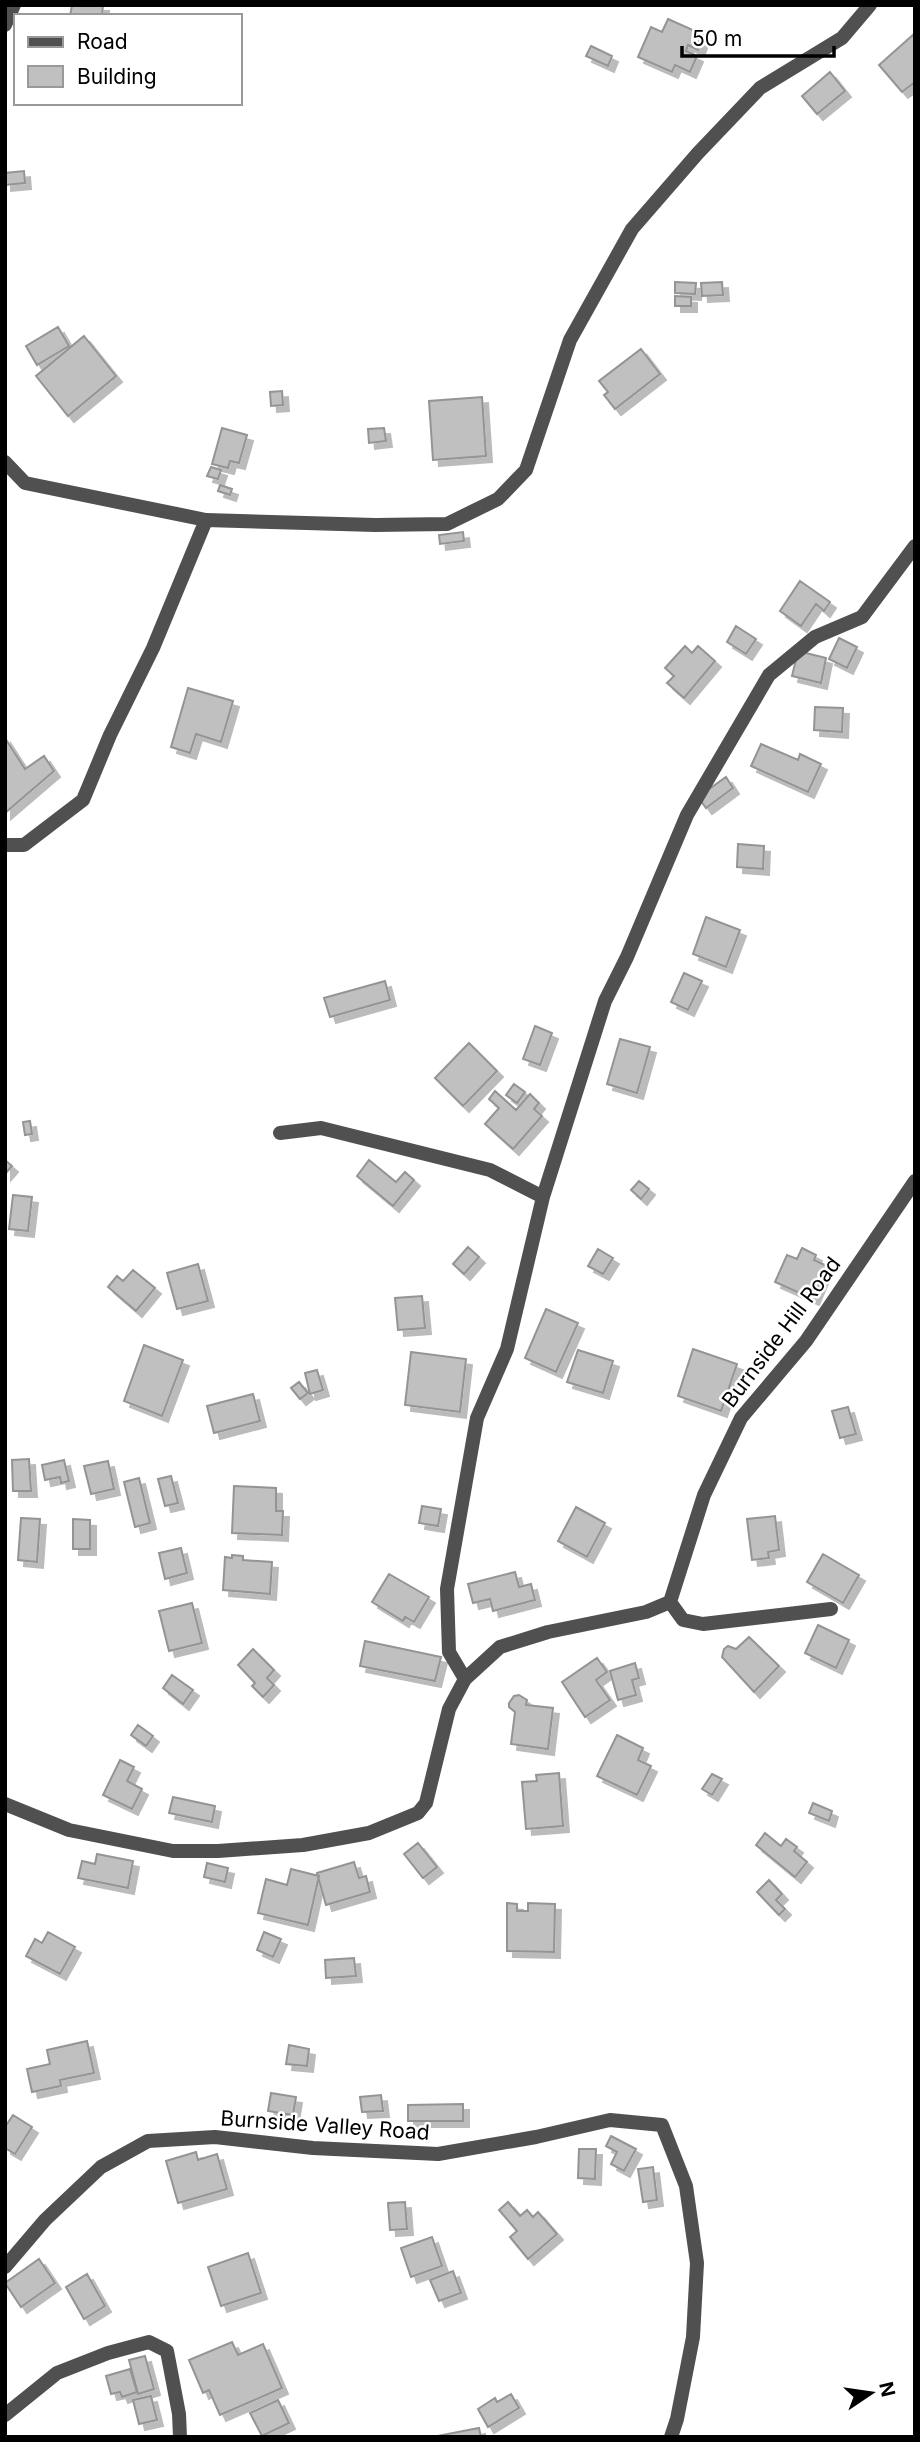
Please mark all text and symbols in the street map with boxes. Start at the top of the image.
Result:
legend [14,14,242,105]
scale bar [682,14,834,58]
text: 50 m [692,26,742,51]
text: Road [77,29,128,54]
text: Building [77,64,157,89]
street label: Burnside Hill Road [716,1252,846,1412]
street label: Burnside Valley Road [220,2105,430,2145]
north arrow [836,2358,906,2428]
text: N [874,2380,900,2399]

